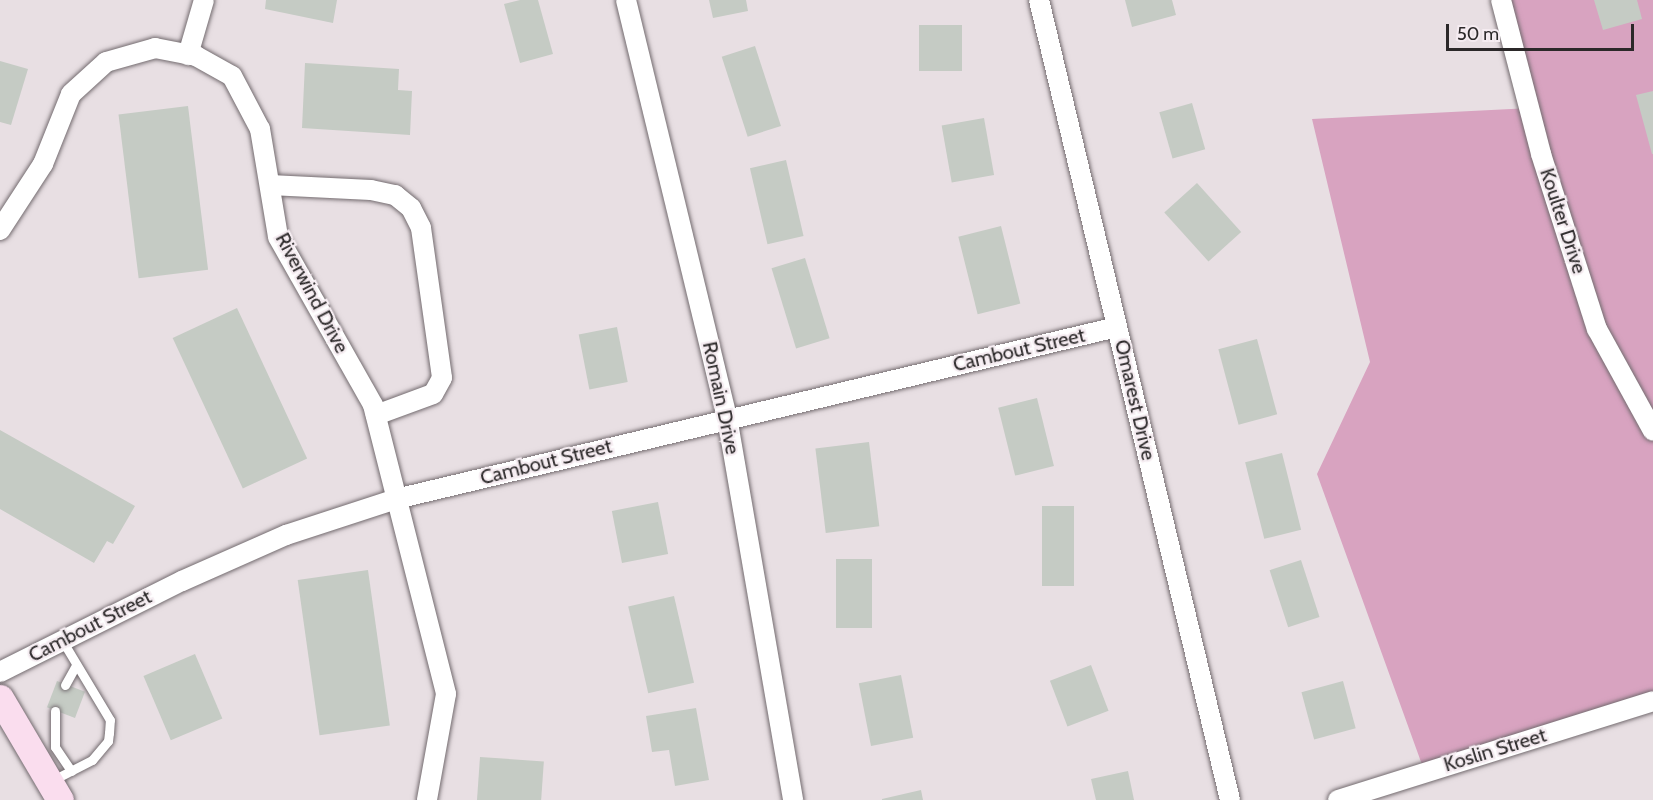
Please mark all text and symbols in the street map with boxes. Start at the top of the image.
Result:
scale bar [1449,12,1636,50]
text: 50 m [1457,23,1499,45]
street label: Koulter Drive [1535,165,1591,277]
street label: Riverwind Drive [270,229,354,357]
street label: Cambout Street [951,323,1087,377]
street label: Omarest Drive [1109,337,1161,463]
street label: Romain Drive [697,339,745,457]
street label: Cambout Street [478,434,614,490]
street label: Cambout Street [25,585,155,667]
street label: Koslin Street [1441,723,1549,777]

